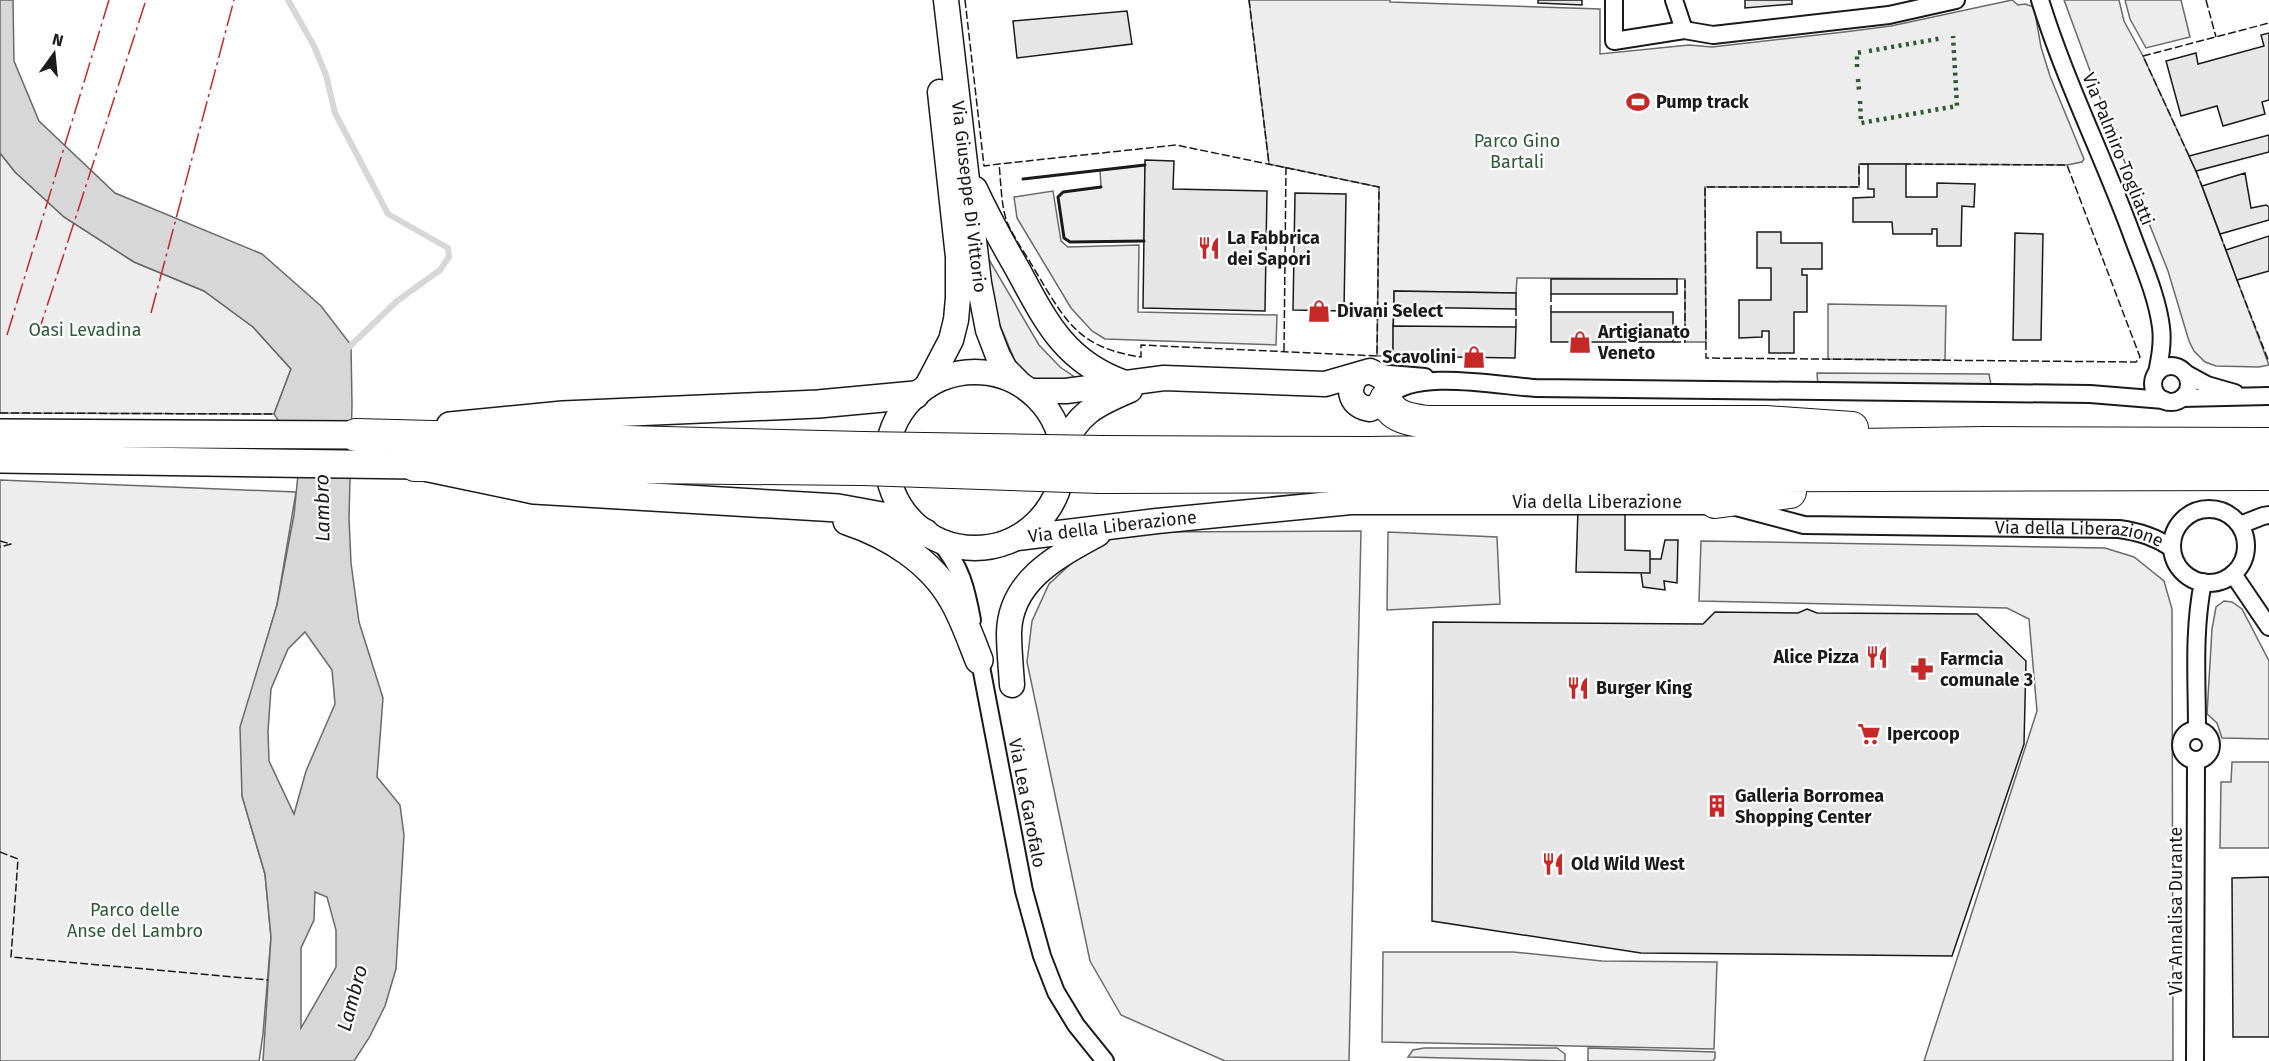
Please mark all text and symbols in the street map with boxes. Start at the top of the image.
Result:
north arrow [24,24,84,84]
text: N [50,29,65,51]
street label: Via Palmiro Togliatti [2077,70,2159,228]
sports icon: Pump track [1625,89,1651,115]
place label: Pump track [1656,91,1750,113]
street label: Via Giuseppe Di Vittorio [947,99,992,295]
park label: Parco Gino Bartali [1474,130,1560,173]
place label: La Fabbrica dei Sapori [1227,227,1320,270]
restaurant icon: La Fabbrica dei Sapori [1196,235,1222,261]
shop icon: Divani Select [1306,298,1332,324]
place label: Divani Select [1337,300,1444,322]
park label: Oasi Levadina [29,319,141,341]
place label: Artigianato Veneto [1597,321,1690,364]
shop icon: Artigianato Veneto [1567,329,1593,355]
shop icon: Scavolini [1461,344,1487,370]
place label: Scavolini [1382,346,1456,368]
water label: Lambro [309,474,335,542]
street label: Via della Liberazione [1512,491,1682,513]
street label: Via della Liberazione [1027,506,1198,548]
street label: Via della Liberazione [1995,516,2167,552]
restaurant icon: Alice Pizza [1864,644,1890,670]
place label: Alice Pizza [1773,646,1859,668]
place label: Farmcia comunale 3 [1940,648,2033,691]
pharmacy icon: Farmcia comunale 3 [1909,656,1935,682]
restaurant icon: Burger King [1565,675,1591,701]
place label: Burger King [1596,677,1692,699]
supermarket icon: Ipercoop [1856,721,1882,747]
place label: Ipercoop [1887,723,1960,745]
street label: Via Lea Garofalo [1004,736,1050,870]
place label: Galleria Borromea Shopping Center [1735,785,1884,828]
building icon: Galleria Borromea Shopping Center [1704,793,1730,819]
street label: Via Annalisa Durante [2165,827,2187,995]
restaurant icon: Old Wild West [1540,851,1566,877]
place label: Old Wild West [1571,853,1686,875]
park label: Parco delle Anse del Lambro [67,899,203,942]
water label: Lambro [332,962,372,1034]

